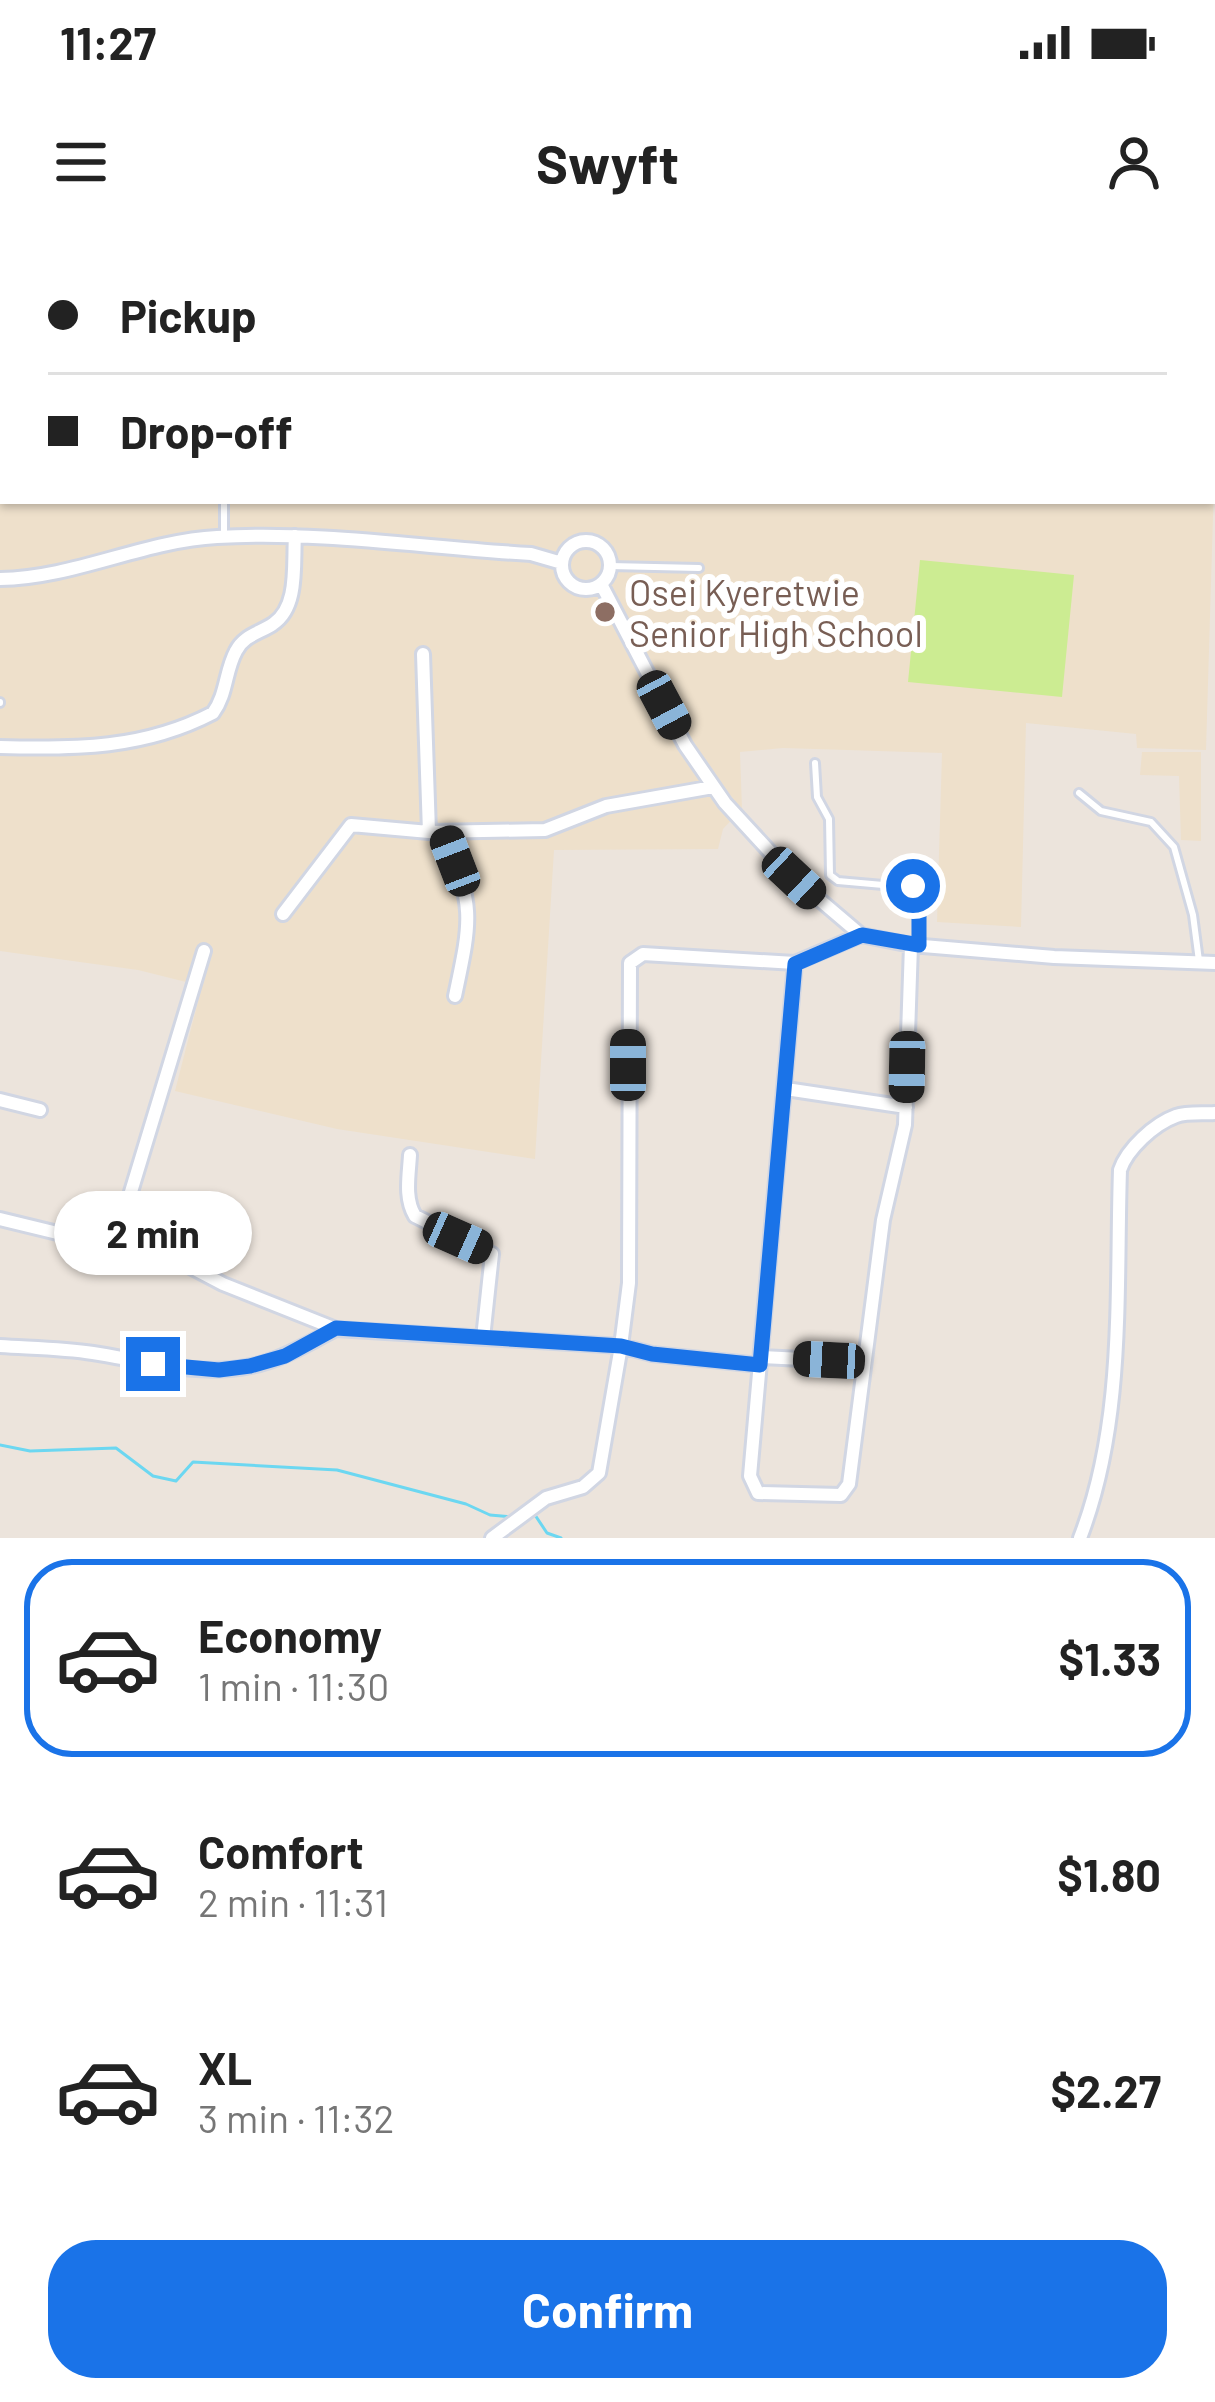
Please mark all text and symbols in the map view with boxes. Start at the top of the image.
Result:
text: 11:27 [60,15,156,69]
icon: menu [48,129,114,195]
icon: person [1101,129,1167,195]
text: Swyft [536,130,679,195]
text: Pickup [120,288,257,342]
text: Drop-off [120,404,293,458]
place label: Osei Kyeretwie Senior High School [629,570,923,654]
marker: Osei Kyeretwie Senior High School [592,599,618,625]
car [631,665,697,745]
car [425,821,485,901]
car [755,840,833,916]
route start [886,859,940,913]
car [610,1029,646,1101]
car [888,1031,926,1103]
callout: 2 min [54,1190,252,1274]
car [418,1207,498,1269]
text: 2 min [106,1209,200,1256]
route end [126,1337,180,1391]
car [792,1340,866,1380]
icon: car [54,1604,162,1712]
text: Economy [198,1608,382,1662]
text: $1.33 [1059,1631,1161,1685]
text: 1 min · 11:30 [198,1662,389,1709]
icon: car [54,1820,162,1928]
text: Comfort [198,1824,364,1878]
text: $1.80 [1057,1847,1161,1901]
text: 2 min · 11:31 [198,1878,388,1925]
icon: car [54,2036,162,2144]
text: XL [198,2040,252,2094]
text: $2.27 [1050,2063,1161,2117]
text: 3 min · 11:32 [198,2094,395,2141]
button: Confirm [48,2240,1167,2378]

